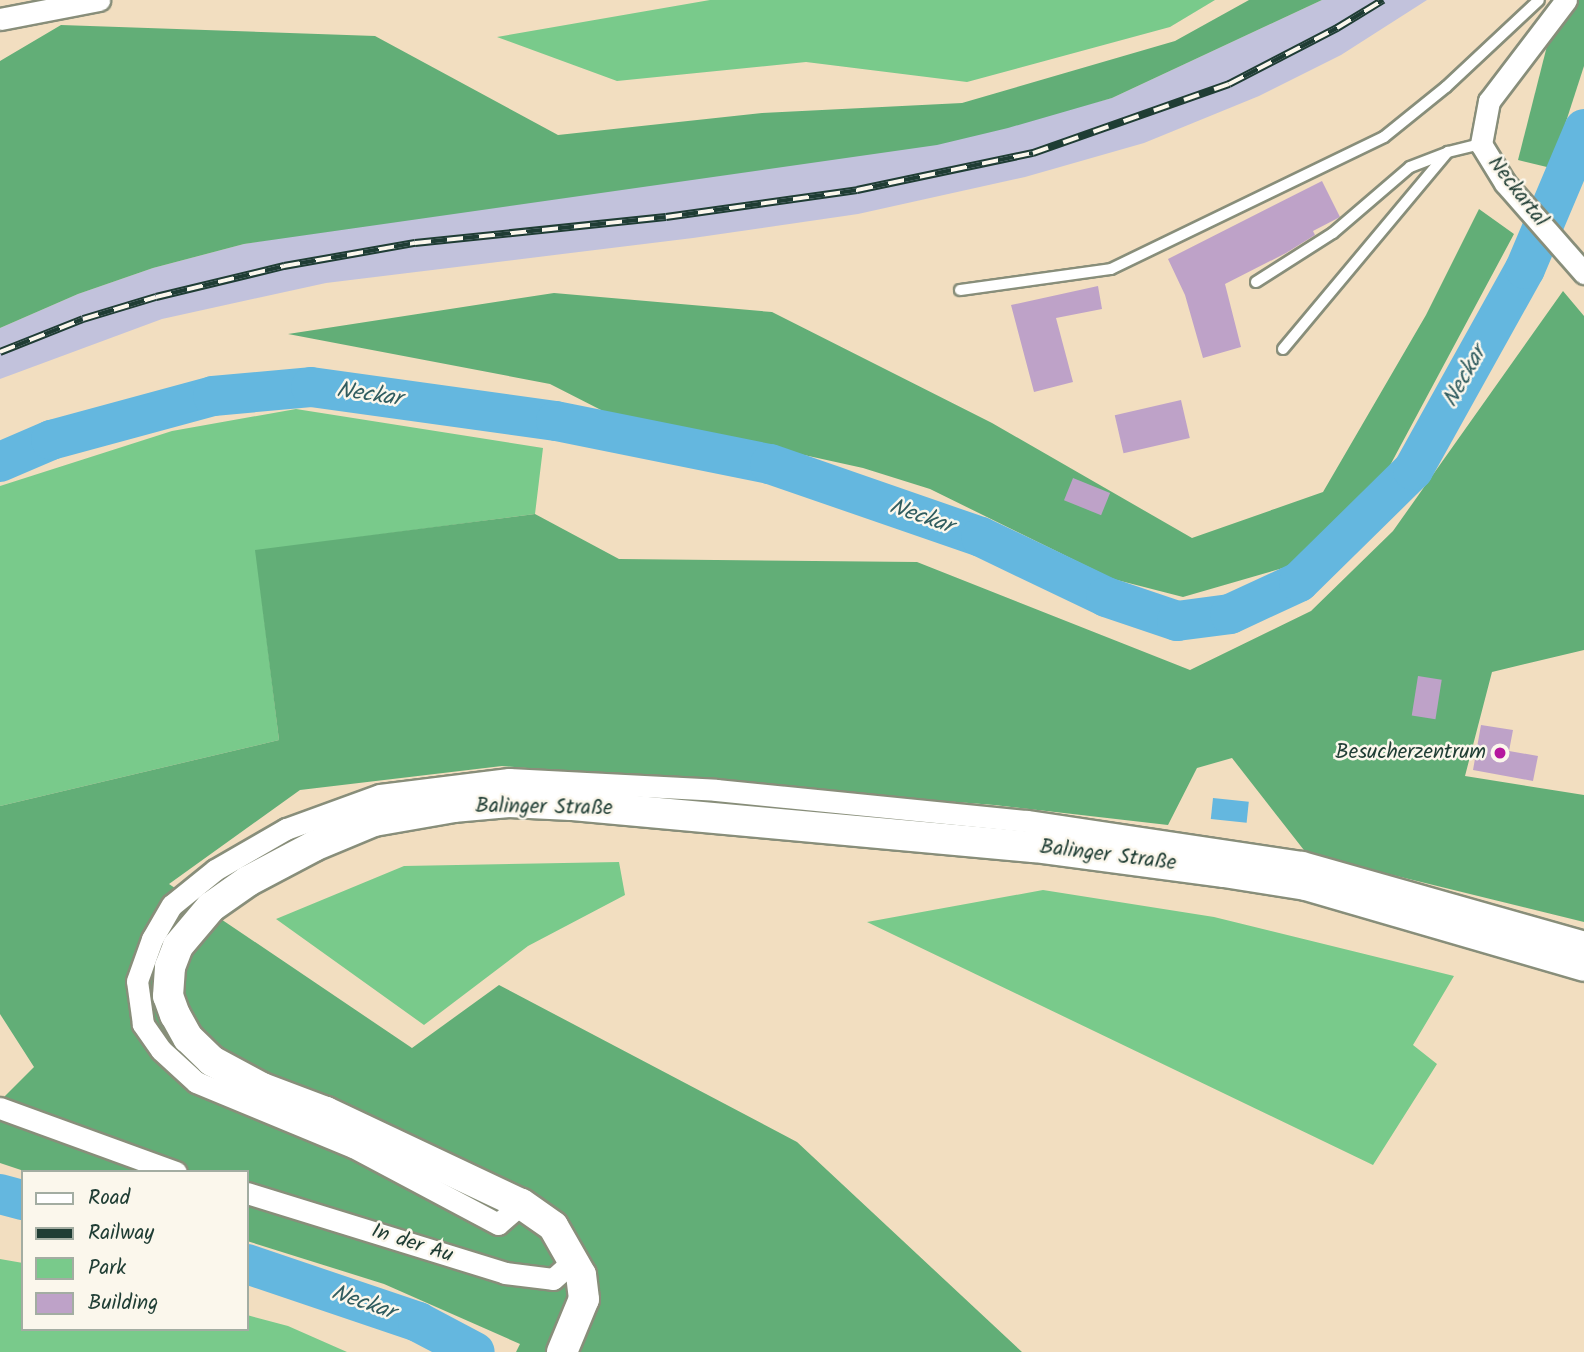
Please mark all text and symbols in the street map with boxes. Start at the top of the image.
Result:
street label: Neckartal [1482,152,1552,232]
water label: Neckar [1437,342,1493,412]
water label: Neckar [335,377,403,413]
water label: Neckar [886,493,956,541]
place label: Besucherzentrum [1335,740,1486,766]
marker: Besucherzentrum [1492,745,1508,761]
street label: Balinger Straße [475,794,613,822]
street label: Balinger Straße [1038,835,1178,877]
legend [21,1170,248,1331]
text: Road [88,1182,130,1215]
text: Railway [88,1217,154,1250]
street label: In der Au [368,1219,456,1269]
text: Park [88,1252,126,1285]
water label: Neckar [328,1279,398,1327]
text: Building [88,1287,158,1320]

